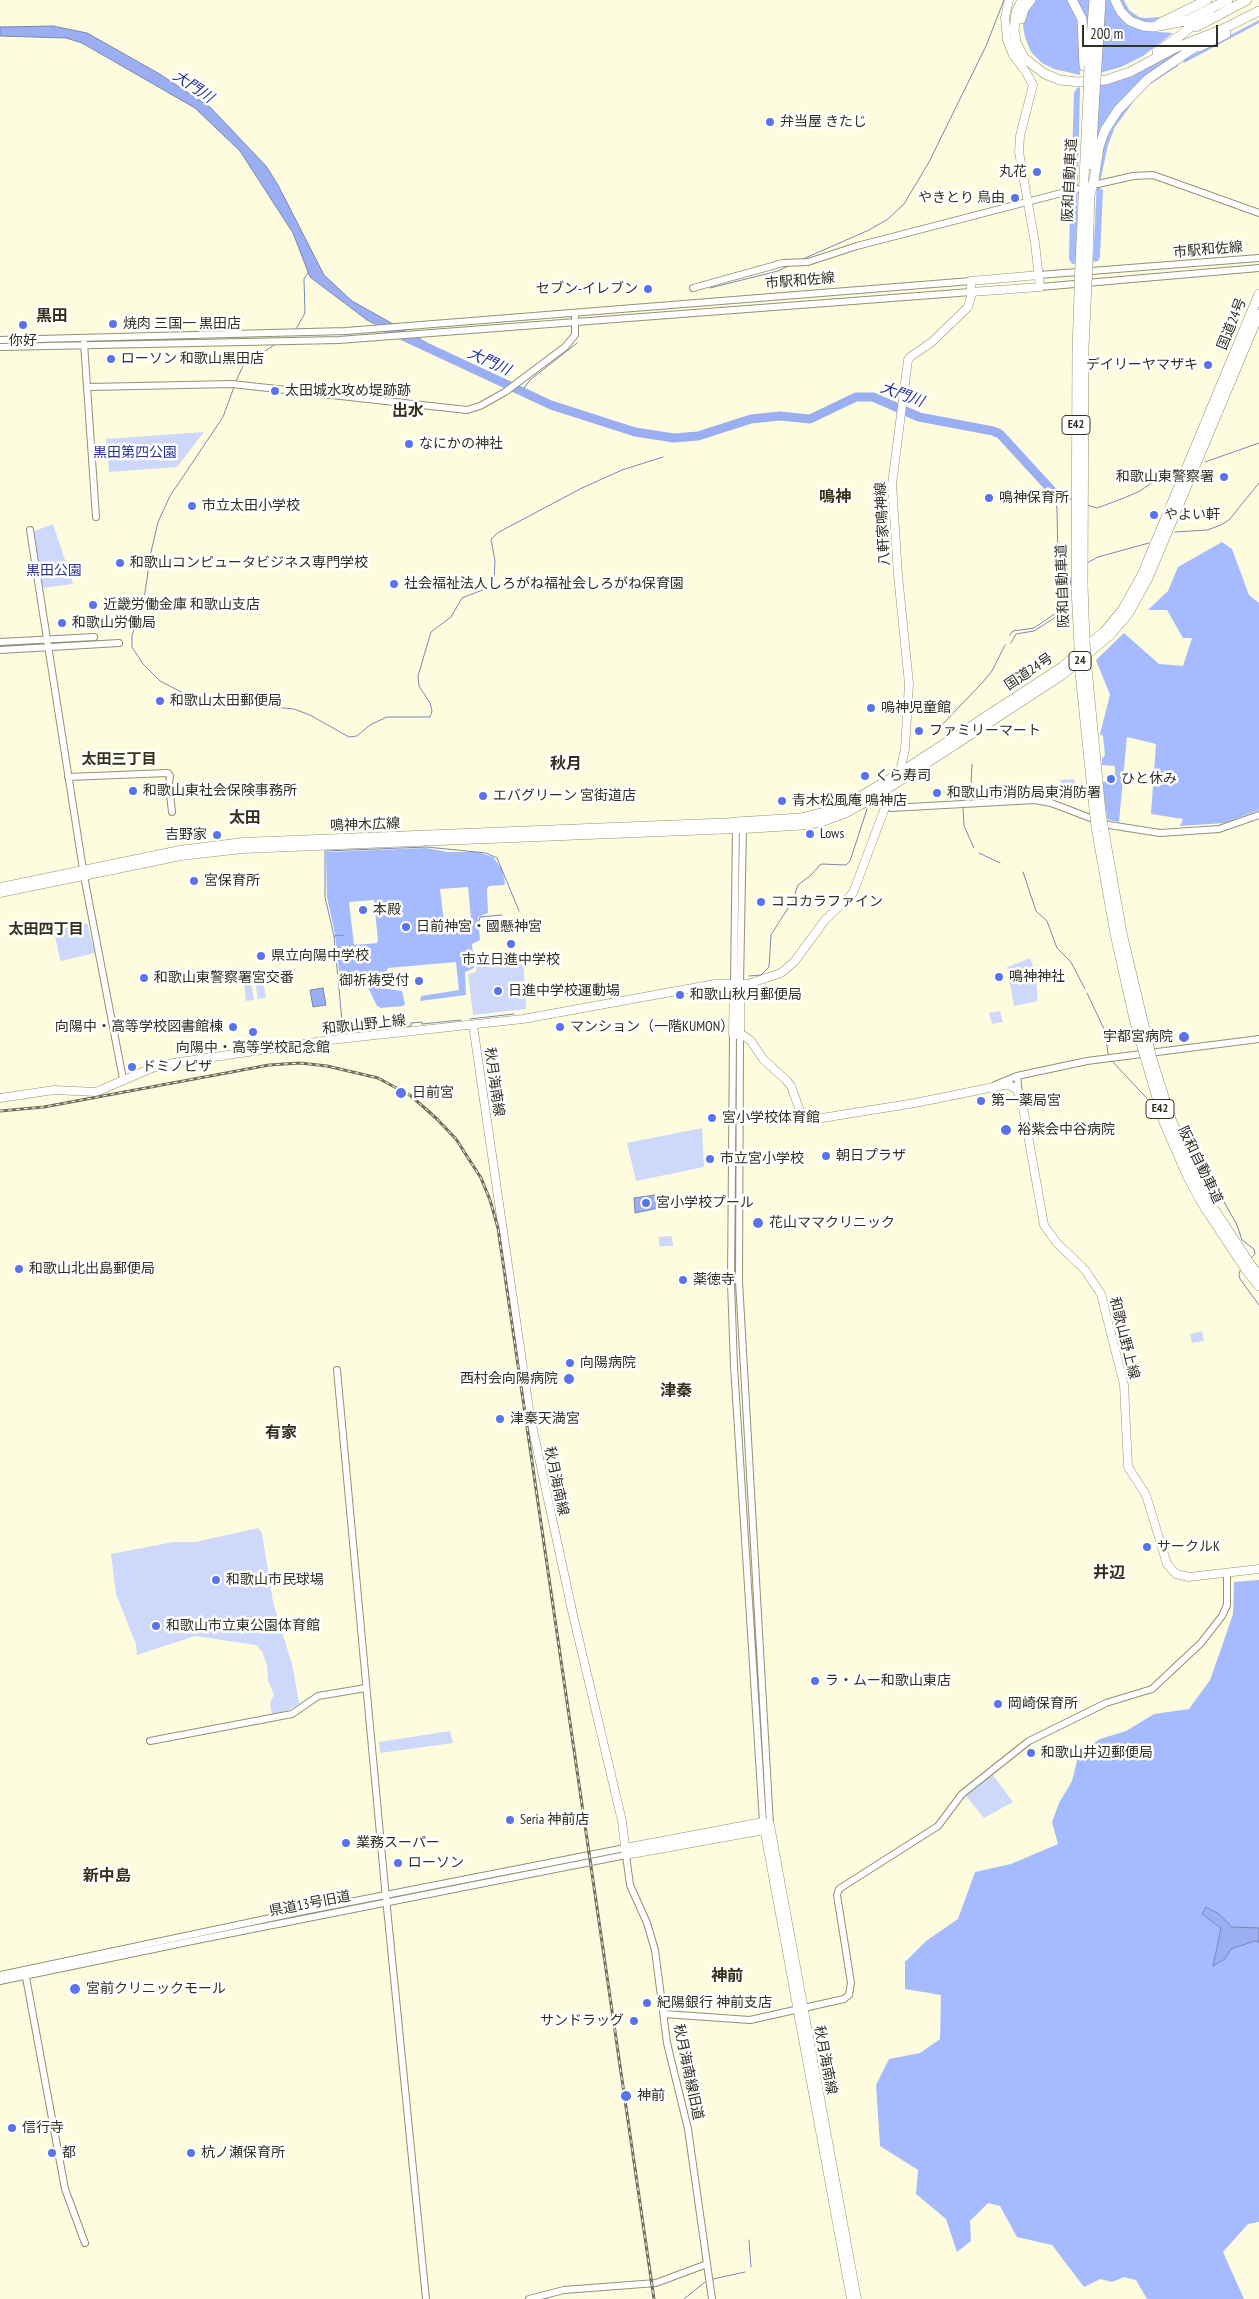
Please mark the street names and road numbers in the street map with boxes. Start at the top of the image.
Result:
street label: 阪和自動車道 [1059,138,1081,222]
street label: 市駅和佐線 [1172,239,1244,261]
street label: 市駅和佐線 [764,270,836,292]
street label: 国道24号 [1214,296,1250,352]
road number: E42 [1062,416,1090,434]
street label: 八軒家鳴神線 [872,482,894,566]
street label: 阪和自動車道 [1053,544,1073,628]
street label: 国道24号 [1002,650,1056,694]
road number: 24 [1069,651,1091,670]
street label: 鳴神木広線 [330,815,400,835]
street label: 和歌山野上線 [321,1012,407,1038]
street label: 秋月海南線 [481,1046,507,1118]
road number: E42 [1146,1100,1174,1118]
street label: 阪和自動車道 [1174,1124,1226,1206]
street label: 和歌山野上線 [1106,1295,1142,1381]
street label: 秋月海南線 [541,1445,571,1517]
street label: 県道13号旧道 [268,1888,352,1920]
street label: 秋月海南線旧道 [670,2022,706,2122]
street label: 秋月海南線 [810,2024,840,2096]

